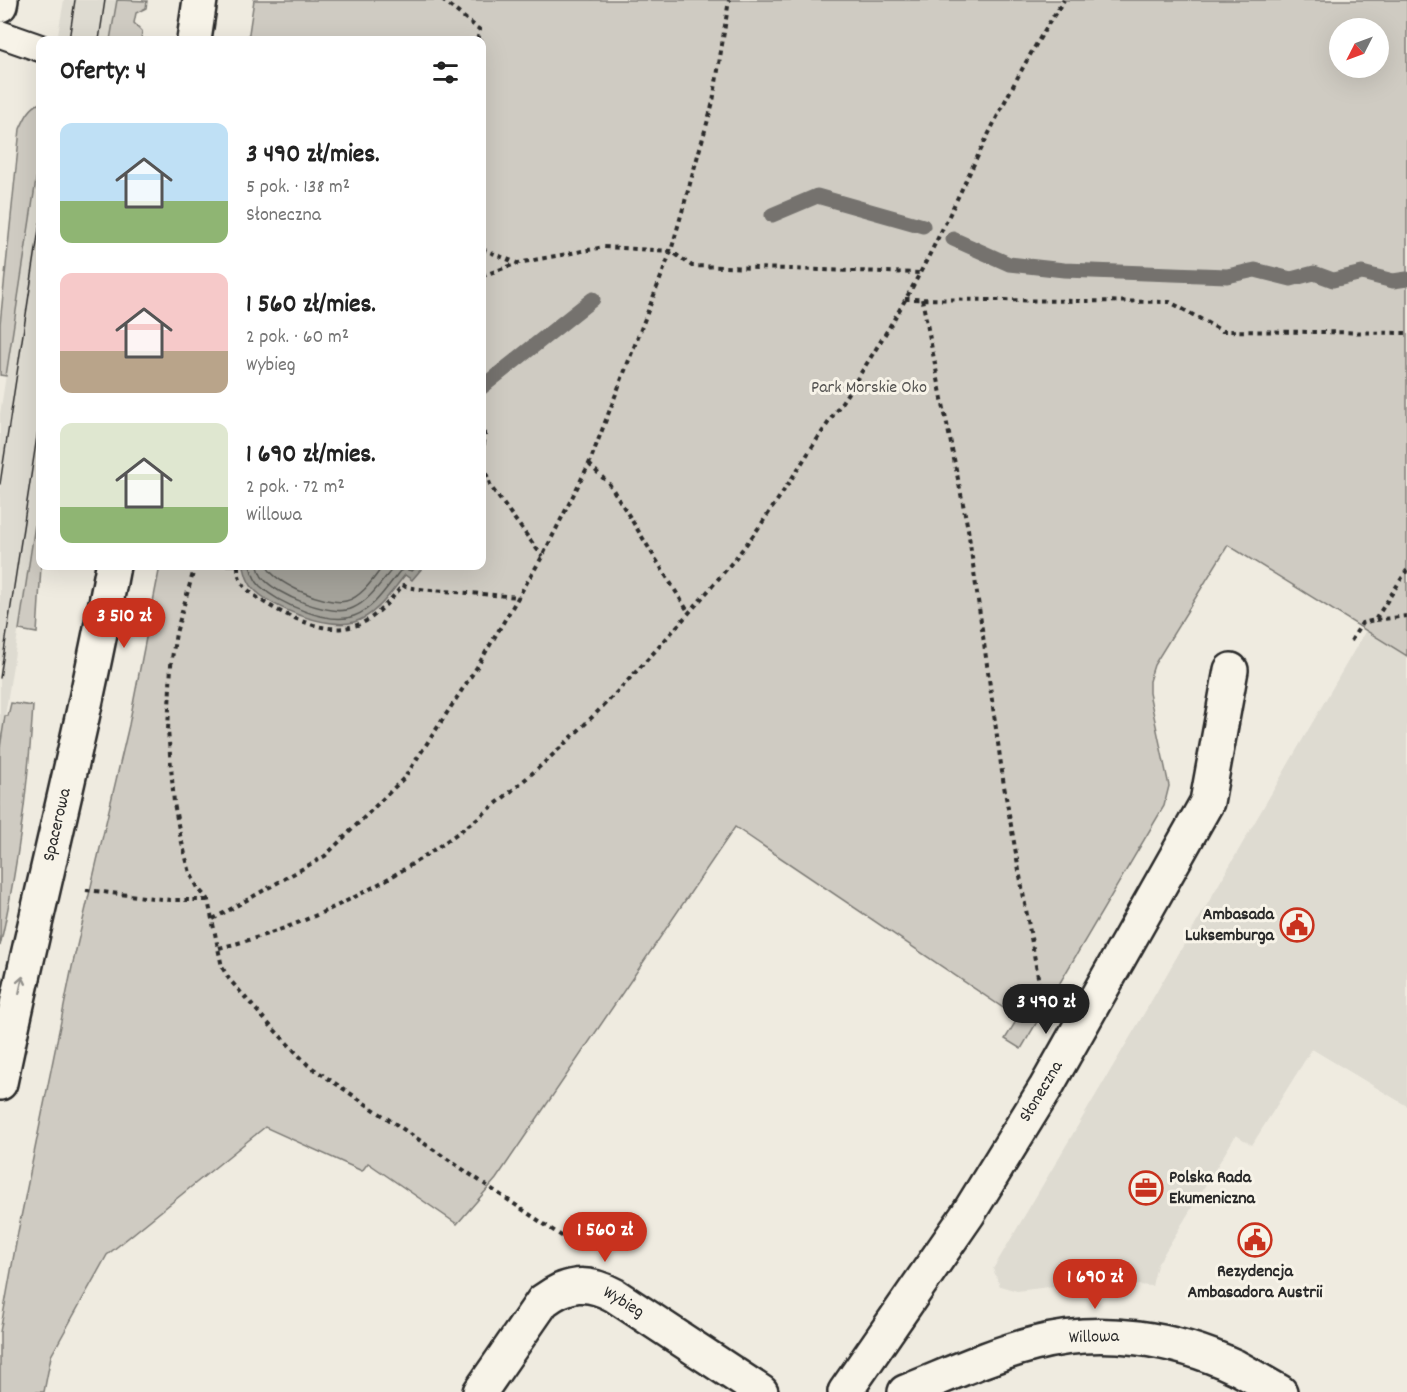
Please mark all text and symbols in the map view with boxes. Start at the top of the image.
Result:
north arrow [1329,18,1389,78]
map controls [1329,18,1389,78]
text: Oferty: 4 [60,54,146,91]
icon: filters [429,56,462,89]
text: 3 490 zł/mies. [246,137,380,174]
icon: home [108,147,180,219]
text: 5 pok. · 138 m² [246,174,350,202]
text: Słoneczna [246,202,321,230]
text: 1 560 zł/mies. [246,287,376,324]
icon: home [108,297,180,369]
text: 2 pok. · 60 m² [246,324,349,352]
text: Wybieg [246,352,295,380]
park label: Park Morskie Oko [811,376,927,401]
text: 1 690 zł/mies. [246,437,376,474]
icon: home [108,447,180,519]
text: 2 pok. · 72 m² [246,474,345,502]
text: Willowa [246,502,302,530]
pin: 3 510 zł [62,598,186,649]
text: 3 510 zł [96,603,152,631]
street label: Spacerowa [37,785,79,864]
place label: Ambasada Luksemburga [1185,903,1275,949]
public building icon: Ambasada Luksemburga [1279,907,1315,943]
one-way arrow [16,976,27,995]
pin: 3 490 zł [984,984,1108,1035]
text: 3 490 zł [1016,989,1076,1017]
street label: Słoneczna [1014,1056,1070,1127]
place label: Polska Rada Ekumeniczna [1169,1166,1256,1212]
office icon: Polska Rada Ekumeniczna [1128,1170,1164,1206]
pin: 1 560 zł [543,1212,667,1263]
text: 1 560 zł [577,1217,633,1245]
public building icon: Rezydencja Ambasadora Austrii [1237,1222,1273,1258]
pin: 1 690 zł [1033,1259,1157,1310]
place label: Rezydencja Ambasadora Austrii [1187,1260,1323,1306]
text: 1 690 zł [1067,1264,1123,1292]
street label: Wybieg [597,1281,649,1325]
street label: Willowa [1068,1325,1120,1351]

